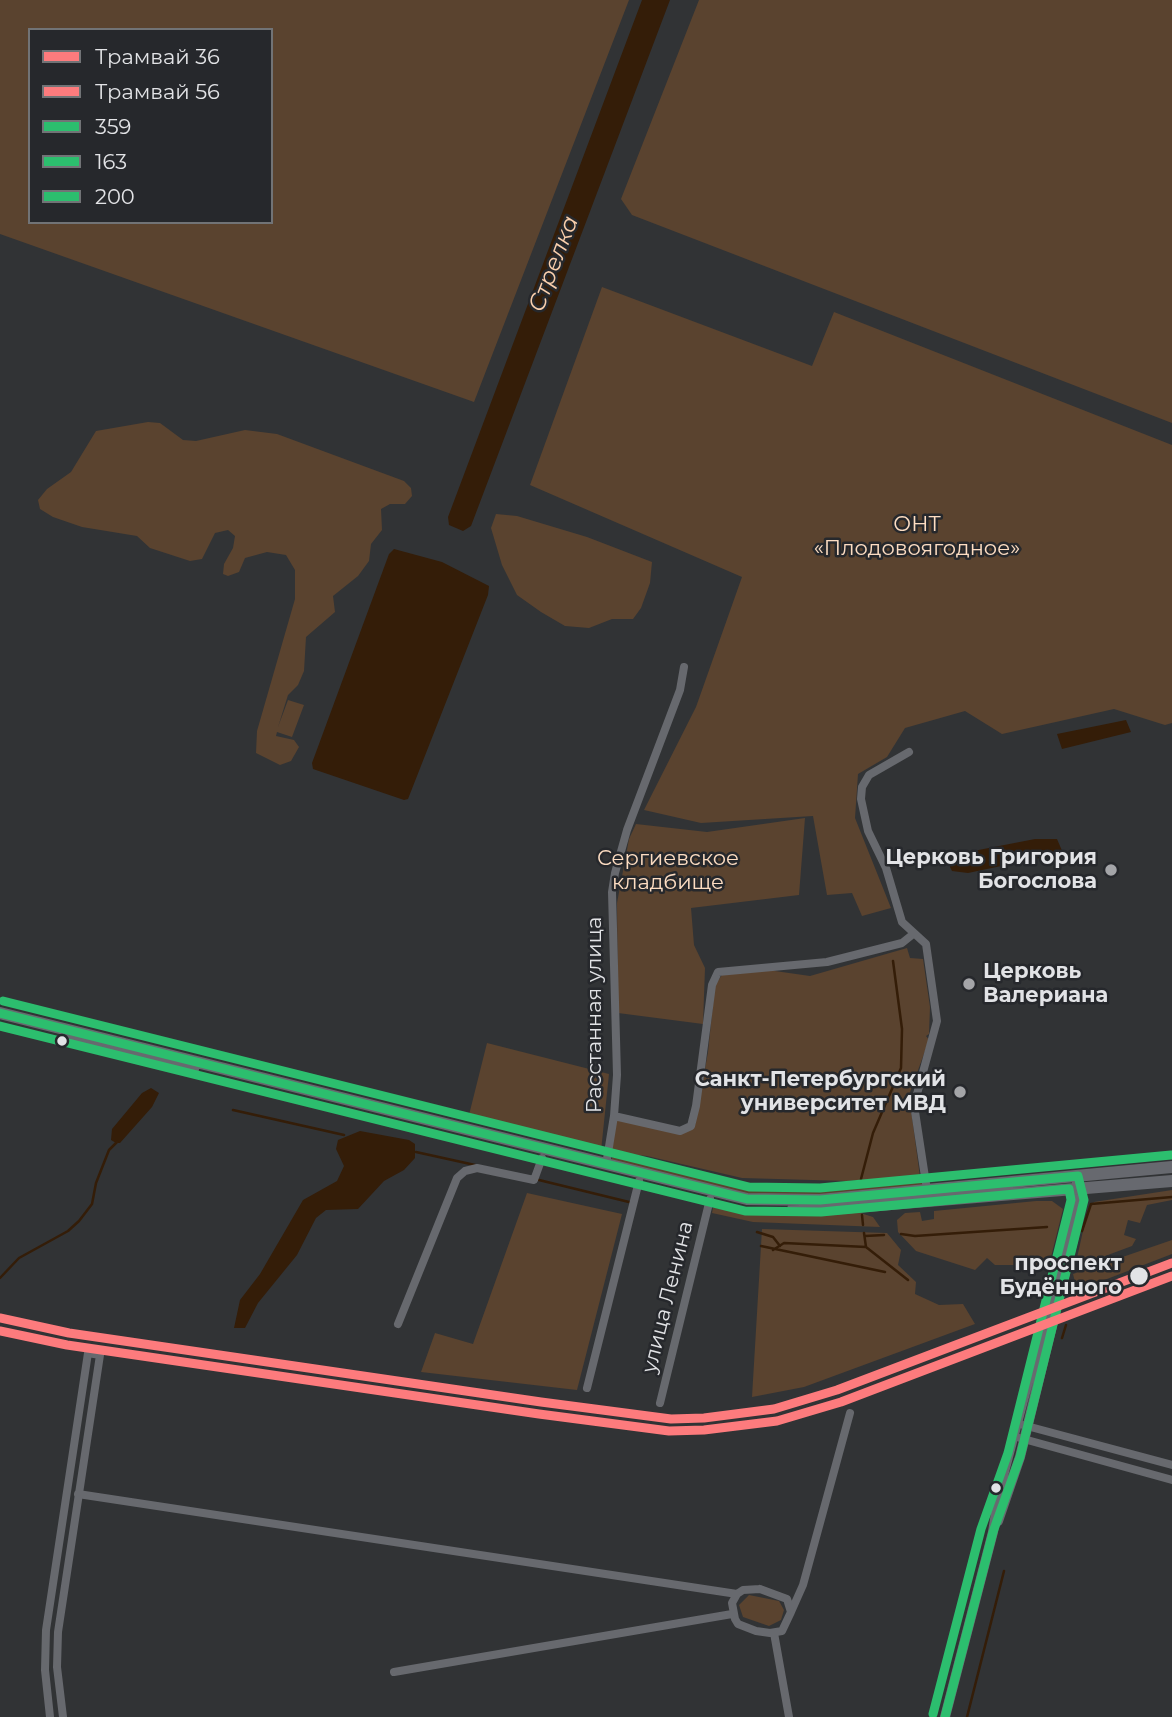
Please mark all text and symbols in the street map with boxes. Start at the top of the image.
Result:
legend [28,28,273,224]
text: Трамвай 36 [95,44,220,69]
text: Трамвай 56 [95,79,220,104]
text: 359 [95,114,131,139]
text: 163 [95,149,127,174]
text: 200 [95,184,135,209]
water label: Стрелка [523,212,585,316]
park label: ОНТ «Плодовоягодное» [814,512,1020,562]
place label: Церковь Григория Богослова [885,845,1097,895]
park label: Сергиевское кладбище [597,846,739,896]
marker: Церковь Григория Богослова [1103,862,1119,878]
street label: Расстанная улица [582,917,608,1113]
place label: Церковь Валериана [983,959,1108,1009]
marker: Церковь Валериана [961,976,977,992]
unlabelled marker [55,1034,69,1048]
place label: Санкт-Петербургский университет МВД [695,1067,946,1117]
marker: Санкт-Петербургский университет МВД [952,1084,968,1100]
street label: улица Ленина [637,1218,699,1376]
place label: проспект Будённого [999,1251,1122,1301]
marker: проспект Будённого [1128,1265,1150,1287]
unlabelled marker [989,1481,1003,1495]

